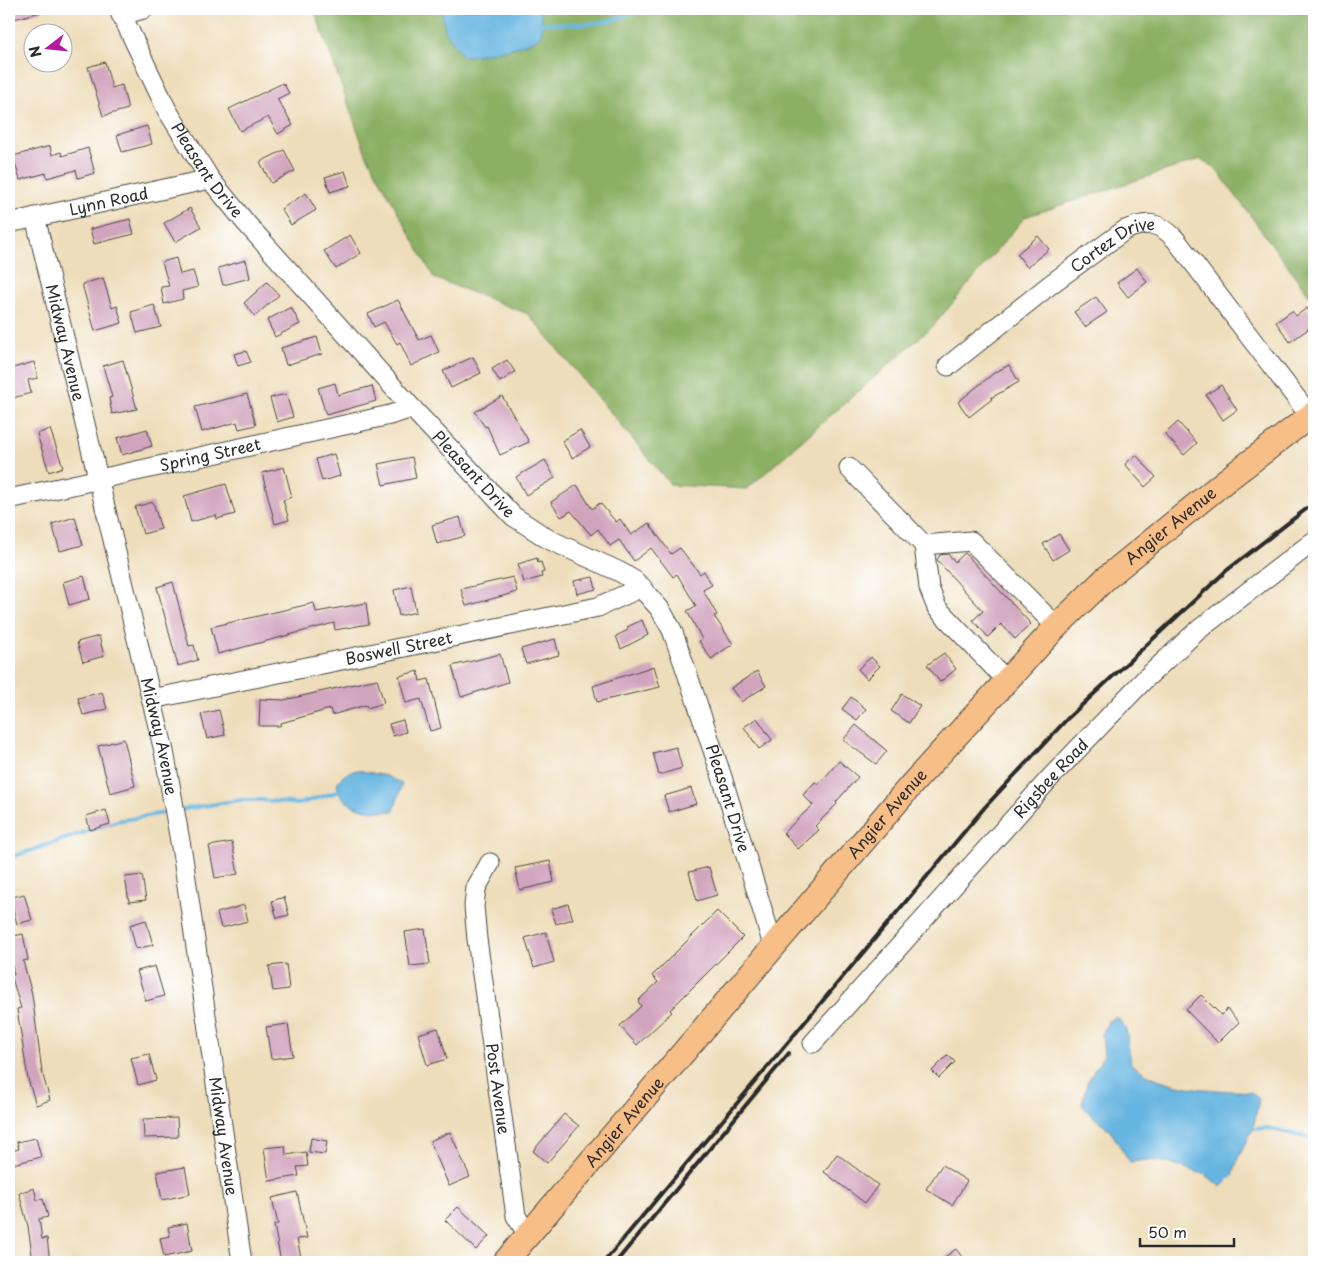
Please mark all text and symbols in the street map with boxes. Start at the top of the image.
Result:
north arrow [22,22,72,72]
text: N [23,43,47,60]
street label: Pleasant Drive [166,117,250,222]
street label: Lynn Road [67,180,150,221]
street label: Cortez Drive [1065,211,1156,277]
street label: Midway Avenue [41,281,92,403]
street label: Pleasant Drive [428,424,521,522]
street label: Spring Street [157,431,263,476]
street label: Angier Avenue [1119,480,1221,569]
street label: Boswell Street [343,624,455,670]
street label: Midway Avenue [136,675,185,797]
street label: Rigsbee Road [1007,732,1093,823]
street label: Pleasant Drive [701,741,757,855]
street label: Angier Avenue [841,763,932,863]
street label: Post Avenue [481,1041,517,1136]
street label: Angier Avenue [578,1071,669,1171]
street label: Midway Avenue [204,1075,245,1197]
scale bar [1140,1216,1234,1248]
text: 50 m [1148,1220,1187,1243]

